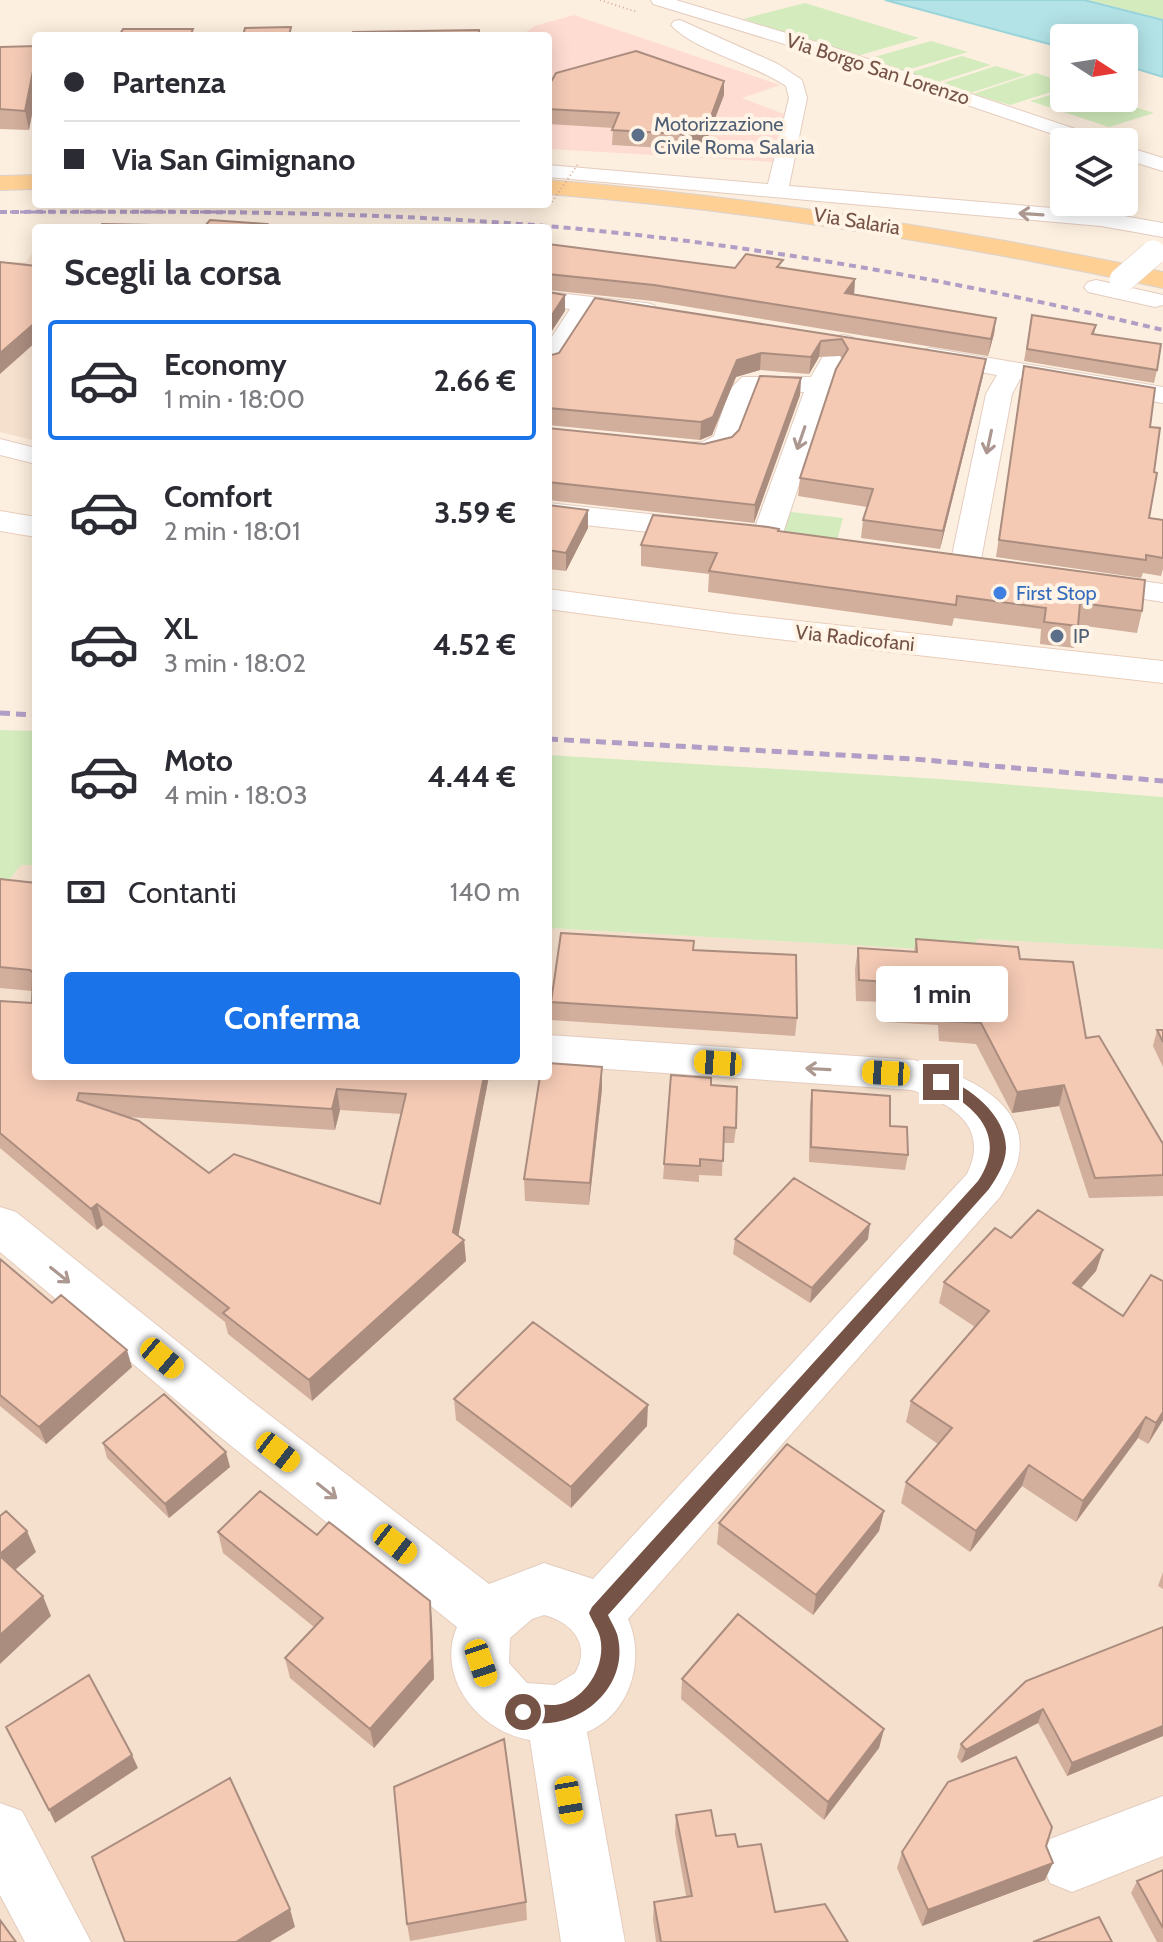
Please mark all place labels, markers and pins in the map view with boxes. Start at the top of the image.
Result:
place label: Motorizzazione Civile Roma Salaria [654,112,815,159]
marker: Motorizzazione Civile Roma Salaria [629,126,647,144]
place label: First Stop [1016,581,1097,605]
marker: First Stop [991,584,1009,602]
place label: IP [1073,624,1090,648]
marker: IP [1048,627,1066,645]

